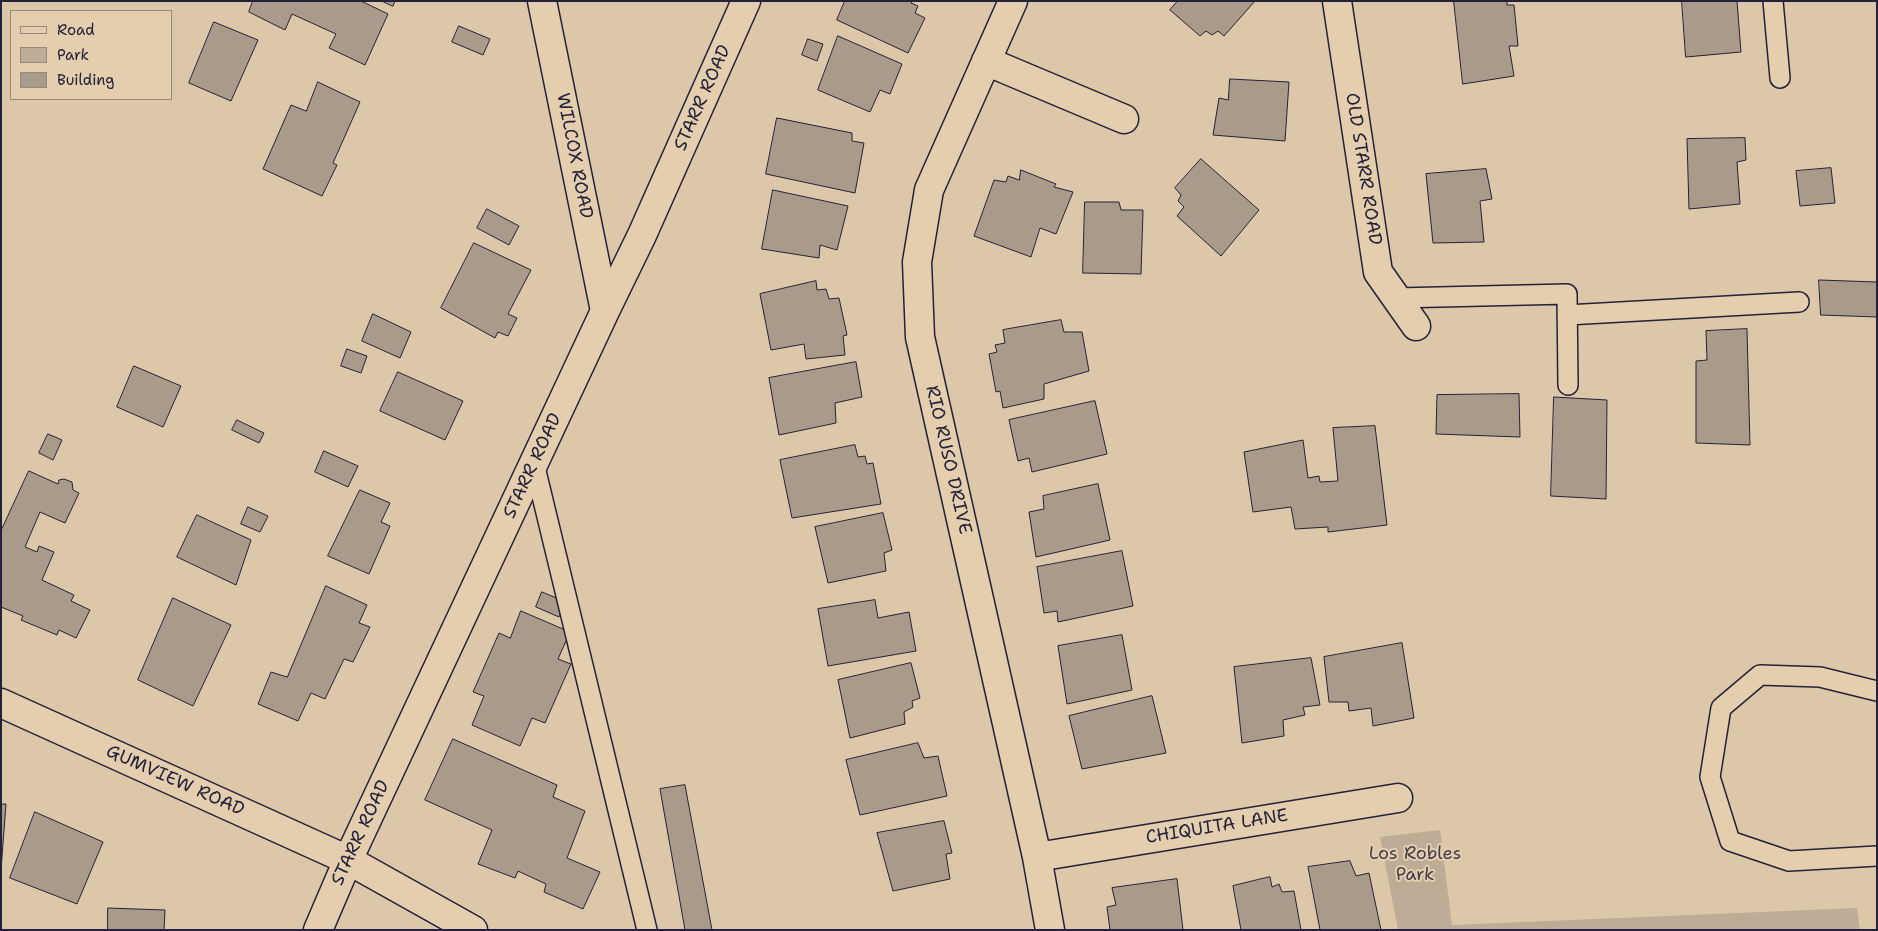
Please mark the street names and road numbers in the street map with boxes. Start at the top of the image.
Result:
street label: STARR ROAD [670,42,736,154]
street label: WILCOX ROAD [551,91,597,221]
street label: OLD STARR ROAD [1340,91,1386,247]
street label: RIO RUSO DRIVE [920,383,976,537]
street label: STARR ROAD [499,410,567,522]
street label: GUMVIEW ROAD [103,741,247,821]
street label: STARR ROAD [327,777,395,889]
street label: CHIQUITA LANE [1144,805,1290,849]

